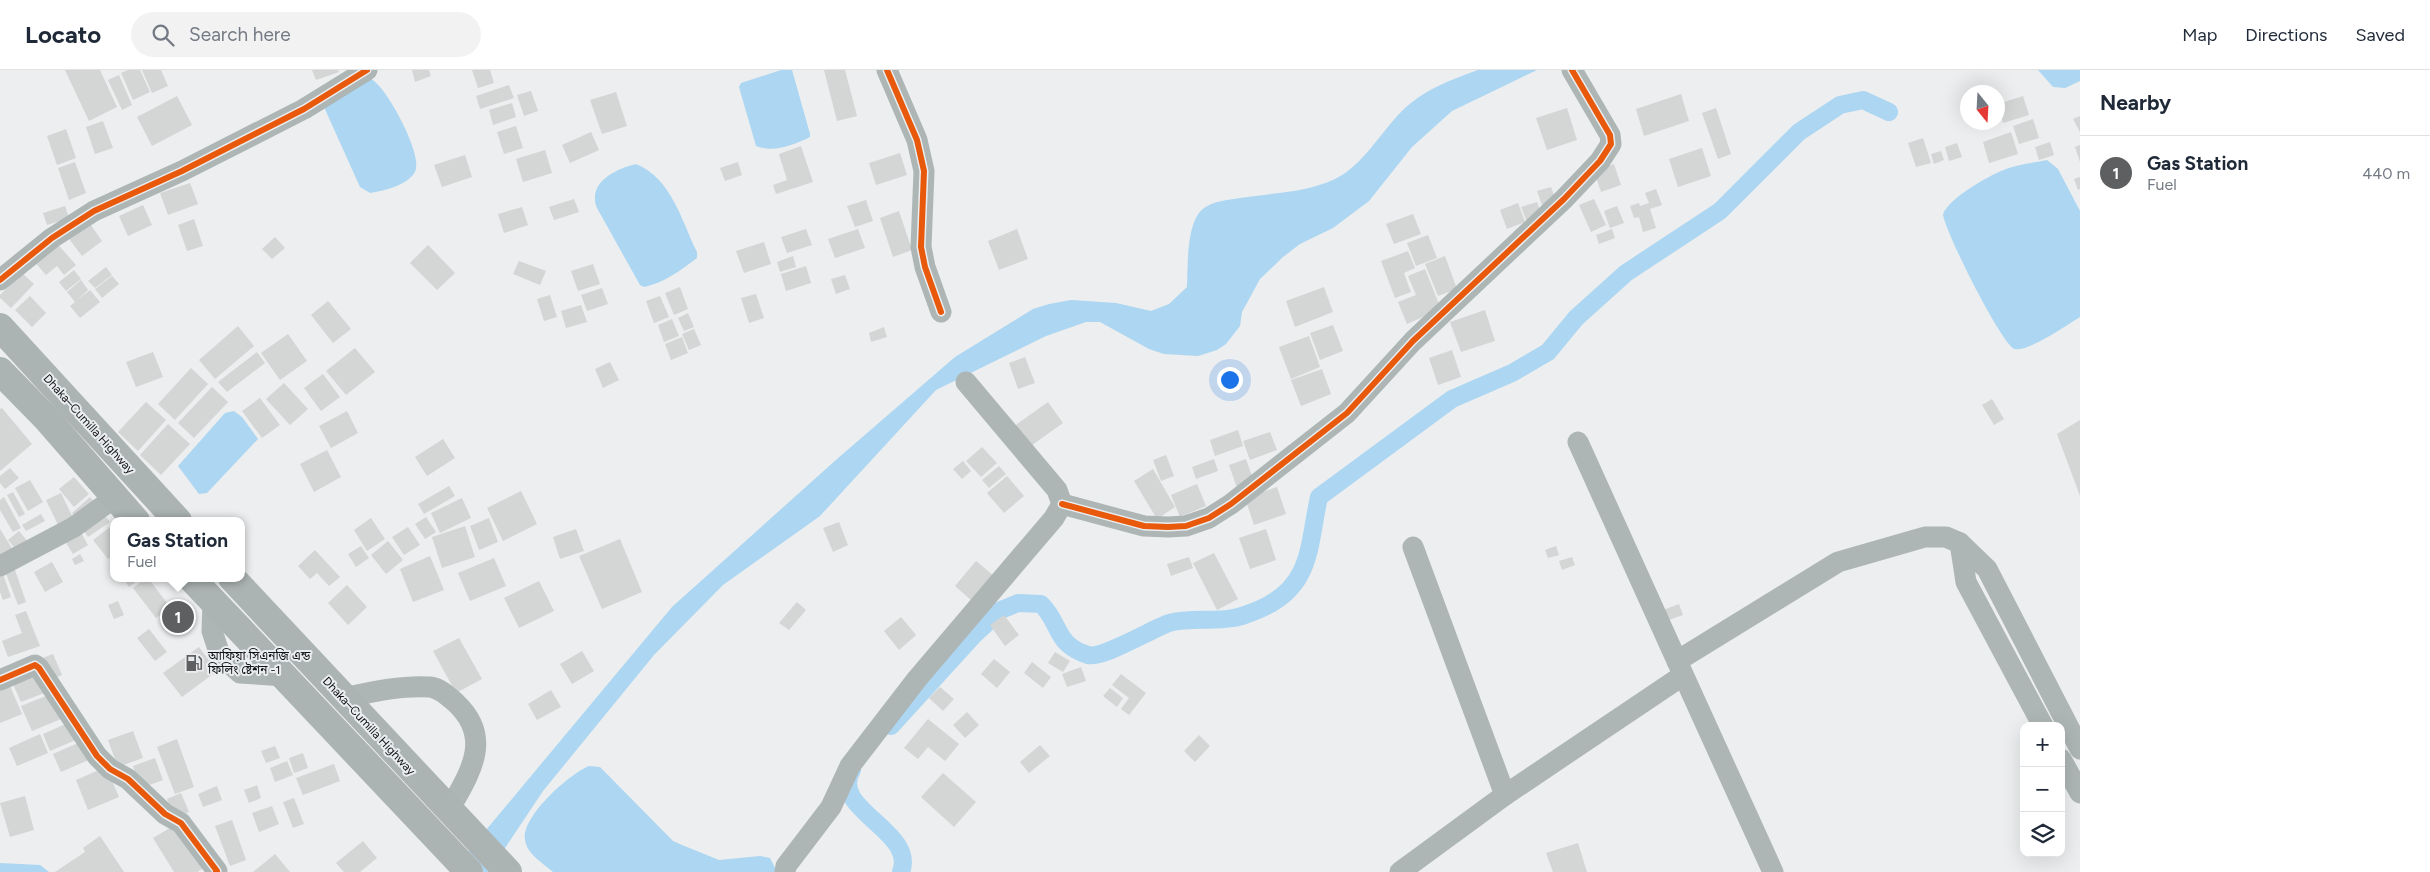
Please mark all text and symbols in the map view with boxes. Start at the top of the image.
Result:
search box [131,12,481,57]
text: Locato [25,20,101,49]
icon: search [149,21,177,49]
text: Search here [189,23,291,46]
text: Map [2182,24,2217,46]
text: Directions [2245,24,2327,46]
text: Saved [2355,24,2405,46]
north arrow [1960,85,2005,130]
text: Nearby [2100,90,2171,115]
text: Gas Station [2147,152,2248,175]
text: 1 [2113,164,2119,183]
text: 440 m [2362,164,2410,183]
text: Fuel [2147,175,2177,194]
your location [1217,367,1243,393]
street label: Dhaka–Cumilla Highway [41,371,138,477]
popup [110,517,245,582]
text: Gas Station [127,529,228,552]
text: Fuel [127,552,157,571]
pin: 1 [162,598,194,636]
place label: আফিয়া সিএনজি এন্ড ফিলিং ষ্টেশন -1 [207,648,311,677]
fuel station icon: আফিয়া সিএনজি এন্ড ফিলিং ষ্টেশন -1 [184,653,204,673]
street label: Dhaka–Cumilla Highway [320,674,419,779]
map controls [2020,722,2065,857]
button: + [2020,722,2065,767]
button: − [2020,767,2065,812]
button: layers [2020,812,2065,857]

